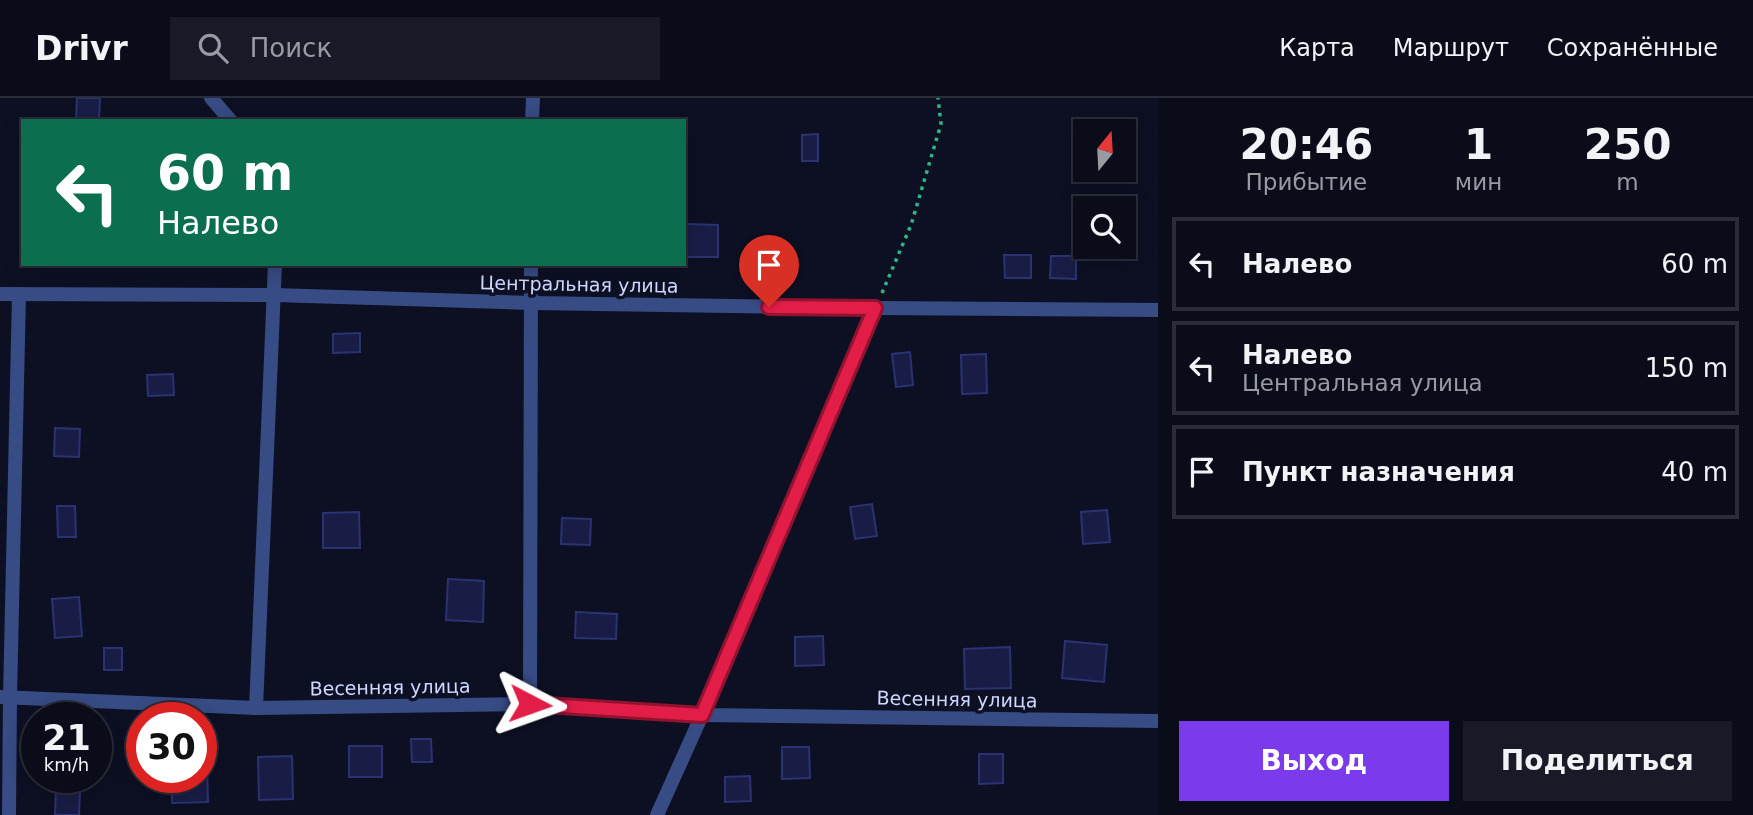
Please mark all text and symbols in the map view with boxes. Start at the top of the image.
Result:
search box [170,17,660,80]
text: Drivr [35,29,128,68]
icon: search [194,29,232,67]
text: Поиск [250,33,332,63]
text: Карта [1279,34,1355,62]
text: Маршрут [1393,34,1509,62]
text: Сохранённые [1547,34,1718,62]
north arrow [1073,119,1136,182]
map controls [1073,119,1136,259]
text: 20:46 [1240,120,1373,169]
text: 1 [1464,120,1493,169]
text: 250 [1584,120,1671,169]
text: 60 m [157,145,293,202]
icon: left [42,147,133,238]
text: Прибытие [1246,169,1367,195]
text: мин [1455,169,1502,195]
text: m [1616,169,1639,195]
button: search [1073,196,1136,259]
text: Налево [157,204,279,242]
pin [739,235,799,307]
icon: left [1183,245,1221,283]
icon: arrive [750,246,788,284]
text: Налево [1242,249,1352,279]
text: 60 m [1661,249,1728,279]
street label: Центральная улица [479,271,679,297]
text: Налево [1242,340,1352,370]
icon: left [1183,349,1221,387]
text: 150 m [1645,353,1728,383]
text: Центральная улица [1242,370,1483,396]
icon: arrive [1183,453,1221,491]
text: Пункт назначения [1242,457,1515,487]
text: 40 m [1661,457,1728,487]
position arrow [493,667,567,741]
street label: Весенняя улица [309,675,471,699]
street label: Весенняя улица [876,687,1038,711]
speed limit sign: 30 [126,702,217,793]
text: 21 [42,718,91,758]
button: Выход [1179,721,1449,801]
button: Поделиться [1463,721,1732,801]
text: km/h [44,754,89,775]

